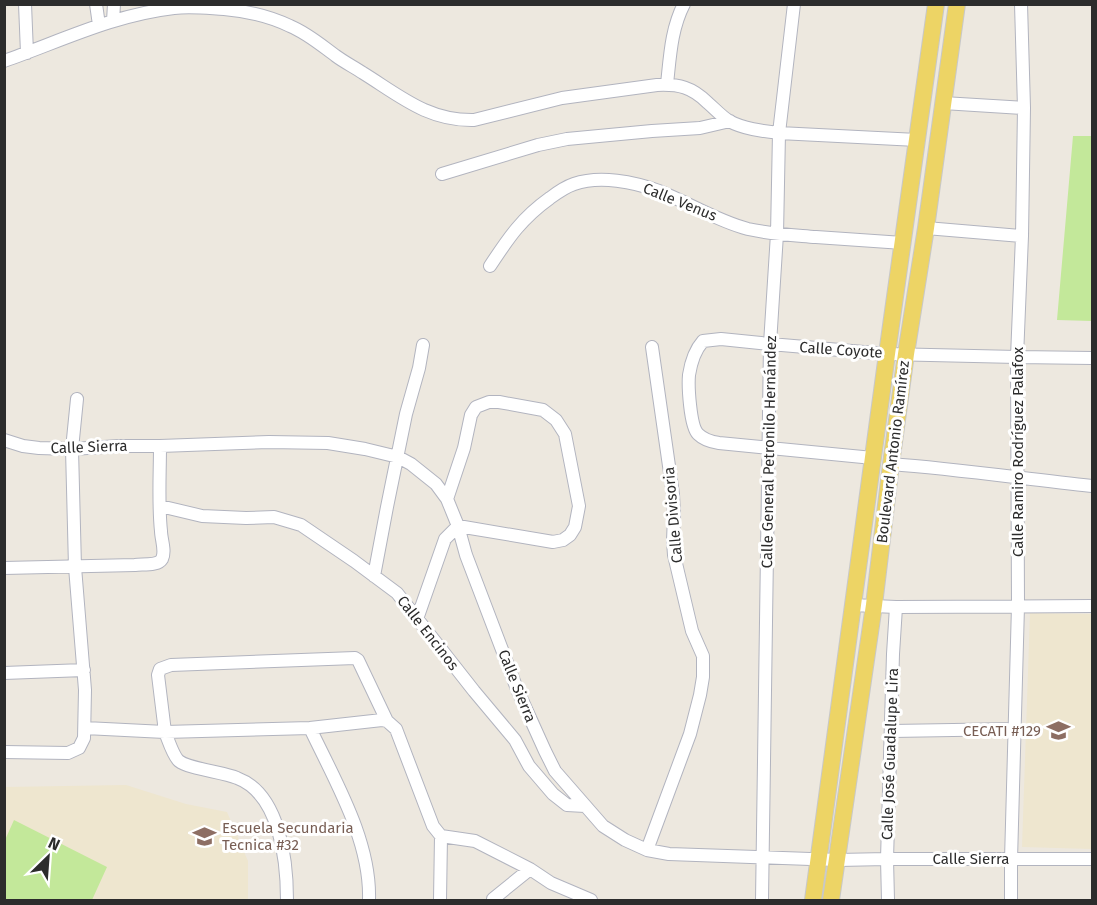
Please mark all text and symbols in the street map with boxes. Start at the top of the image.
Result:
street label: Calle Venus [641,179,719,225]
street label: Calle General Petronilo Hernández [758,335,780,569]
street label: Calle Coyote [799,338,883,362]
street label: Calle Ramiro Rodríguez Palafox [1009,346,1027,557]
street label: Boulevard Antonio Ramírez [873,359,913,544]
street label: Calle Sierra [50,437,128,457]
street label: Calle Divisoria [660,466,686,564]
street label: Calle Encinos [393,592,463,674]
street label: Calle Sierra [494,647,540,725]
street label: Calle José Guadalupe Lira [878,668,902,840]
school or university icon: CECATI #129 [1046,718,1072,744]
place label: CECATI #129 [963,722,1041,740]
place label: Escuela Secundaria Tecnica #32 [222,819,354,854]
school or university icon: Escuela Secundaria Tecnica #32 [191,824,217,850]
north arrow [18,827,78,887]
text: N [45,833,63,855]
street label: Calle Sierra [933,850,1009,868]

